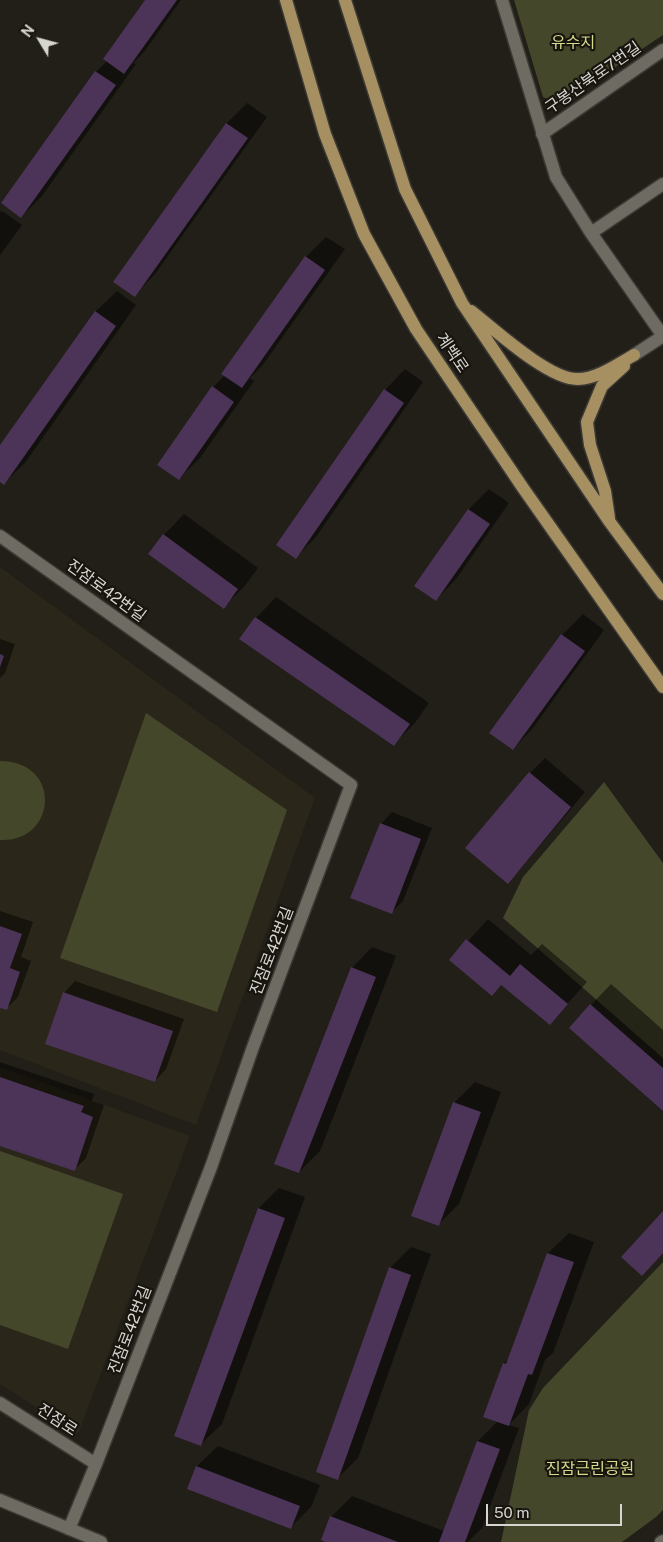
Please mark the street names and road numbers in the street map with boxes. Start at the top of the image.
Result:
street label: 구봉산북로7번길 [541,38,645,118]
street label: 계백로 [432,329,472,377]
street label: 진잠로42번길 [63,556,149,626]
street label: 진잠로42번길 [246,904,298,998]
street label: 진잠로42번길 [104,1283,156,1377]
street label: 진잠로 [33,1400,81,1440]

